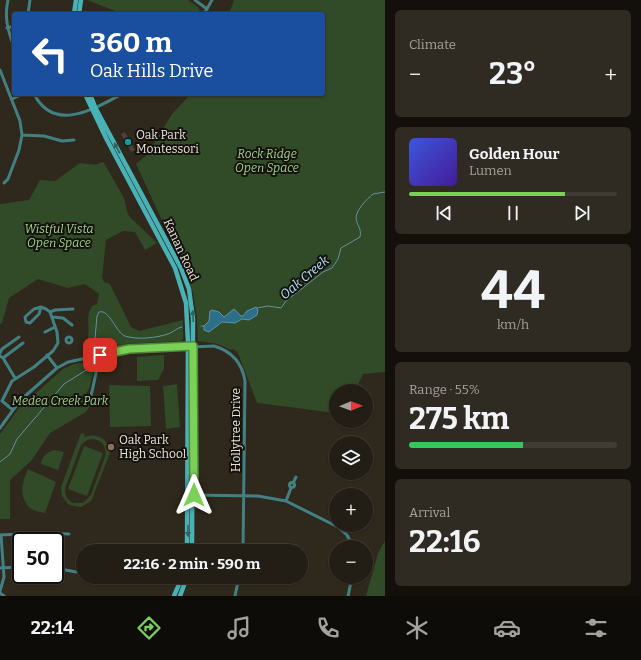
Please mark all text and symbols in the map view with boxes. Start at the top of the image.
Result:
text: 360 m [90,26,172,59]
icon: left [24,28,76,80]
text: Climate [409,37,456,52]
text: 23° [489,56,536,92]
text: Oak Hills Drive [90,60,213,82]
text: − [409,61,421,88]
text: + [604,61,617,88]
place label: Oak Park Montessori [136,128,199,156]
marker: Oak Park Montessori [123,137,133,147]
one-way arrow [114,142,120,154]
text: Golden Hour [469,145,560,163]
park label: Rock Ridge Open Space [235,147,299,175]
text: Lumen [469,163,512,178]
icon: previous [433,202,455,224]
icon: pause [502,202,524,224]
icon: next [571,202,593,224]
street label: Kanan Road [161,217,201,283]
park label: Wistful Vista Open Space [24,222,94,250]
water label: Oak Creek [277,252,333,302]
text: 44 [481,259,545,322]
one-way arrow [189,310,196,322]
text: km/h [497,317,529,332]
pin [83,338,117,372]
icon: arrive [89,344,111,366]
text: Range · 55% [409,382,480,397]
north arrow [329,384,373,428]
map controls [329,384,373,584]
street label: Hollytree Drive [229,388,243,472]
park label: Medea Creek Park [12,394,109,408]
text: 275 km [409,401,509,437]
place label: Oak Park High School [119,433,187,461]
button: layers [329,436,373,480]
marker: Oak Park High School [106,442,116,452]
position arrow [173,474,215,516]
button: + [329,488,373,532]
text: Arrival [409,505,450,520]
text: 22:16 [409,524,480,560]
one-way arrow [185,525,191,538]
speed limit sign: 50 [12,532,64,584]
button: − [329,540,373,584]
text: 22:16 · 2 min · 590 m [124,555,260,573]
icon: directions [135,614,163,642]
icon: music [225,614,253,642]
icon: phone [314,614,342,642]
icon: climate [403,614,431,642]
icon: car [493,614,521,642]
icon: filters [582,614,610,642]
text: 22:14 [31,617,74,639]

